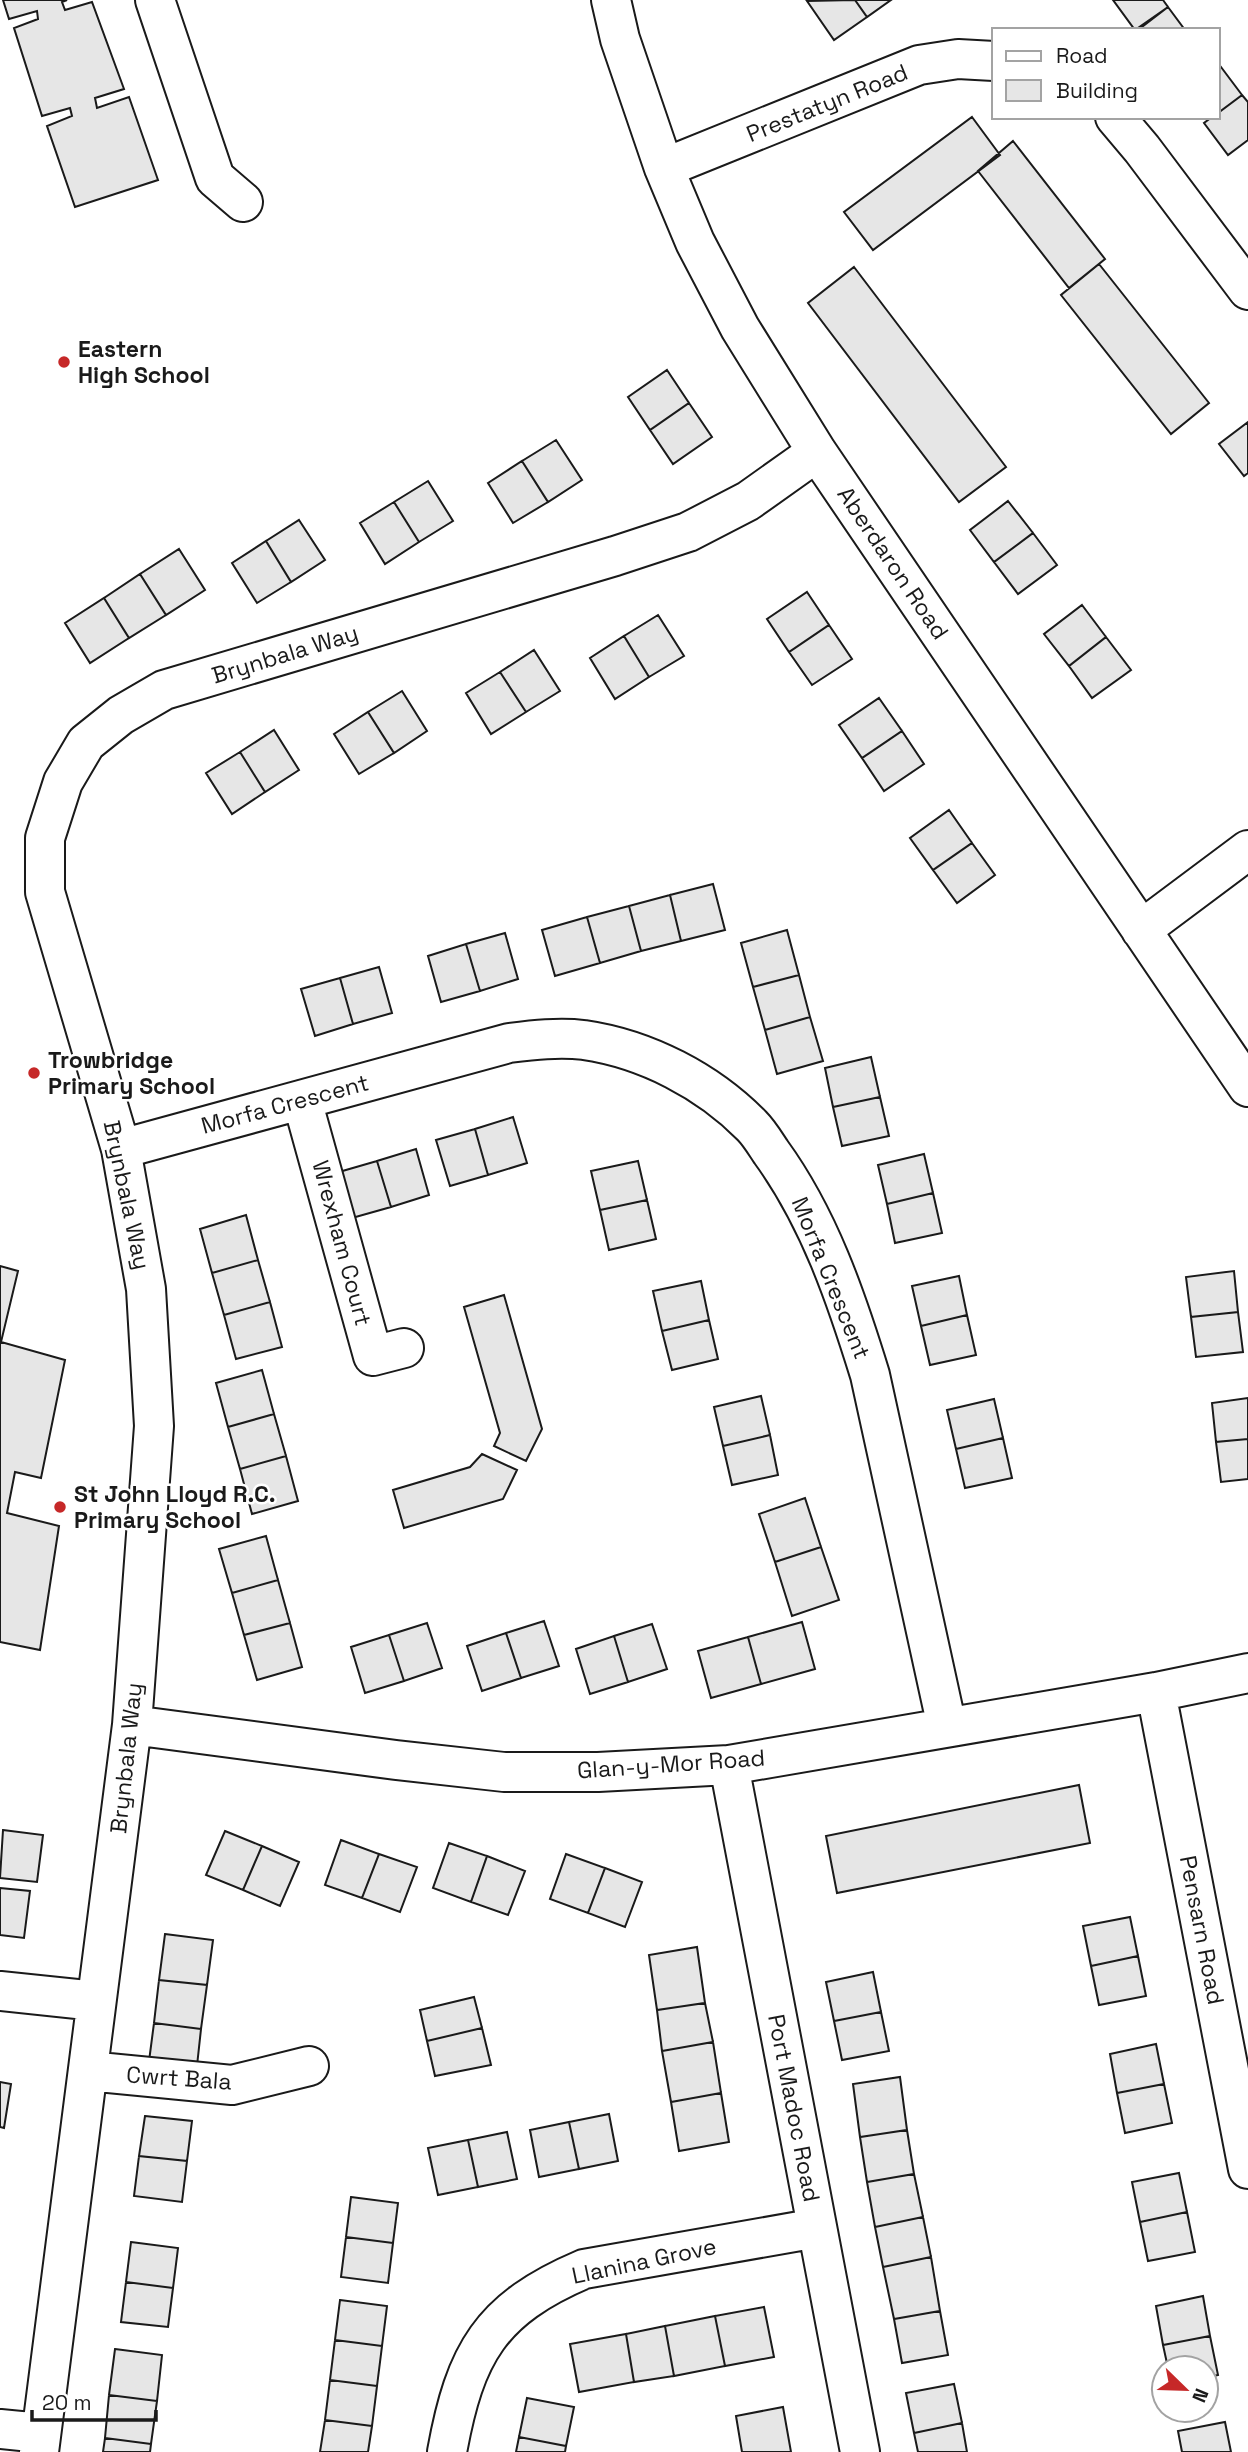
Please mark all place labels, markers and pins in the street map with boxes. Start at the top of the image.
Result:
place label: Eastern High School [78,334,210,390]
marker: Eastern High School [56,354,72,370]
place label: Trowbridge Primary School [48,1045,215,1101]
marker: Trowbridge Primary School [26,1065,42,1081]
place label: St John Lloyd R.C. Primary School [74,1479,276,1535]
marker: St John Lloyd R.C. Primary School [52,1499,68,1515]

